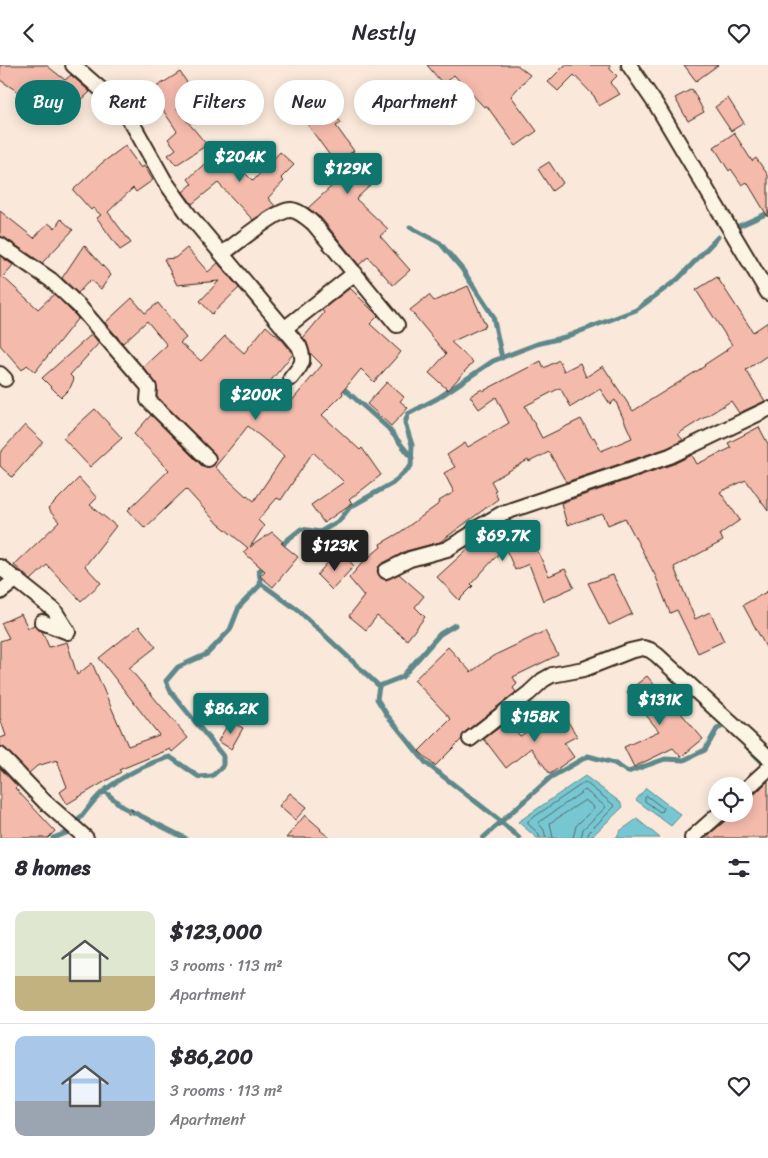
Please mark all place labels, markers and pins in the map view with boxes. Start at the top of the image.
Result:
pin: $204K [205,141,275,183]
pin: $129K [313,153,383,195]
pin: $200K [221,379,291,421]
pin: $69.7K [462,519,544,562]
pin: $123K [300,529,370,572]
pin: $131K [625,683,695,726]
pin: $86.2K [190,693,272,735]
pin: $158K [500,701,570,743]

